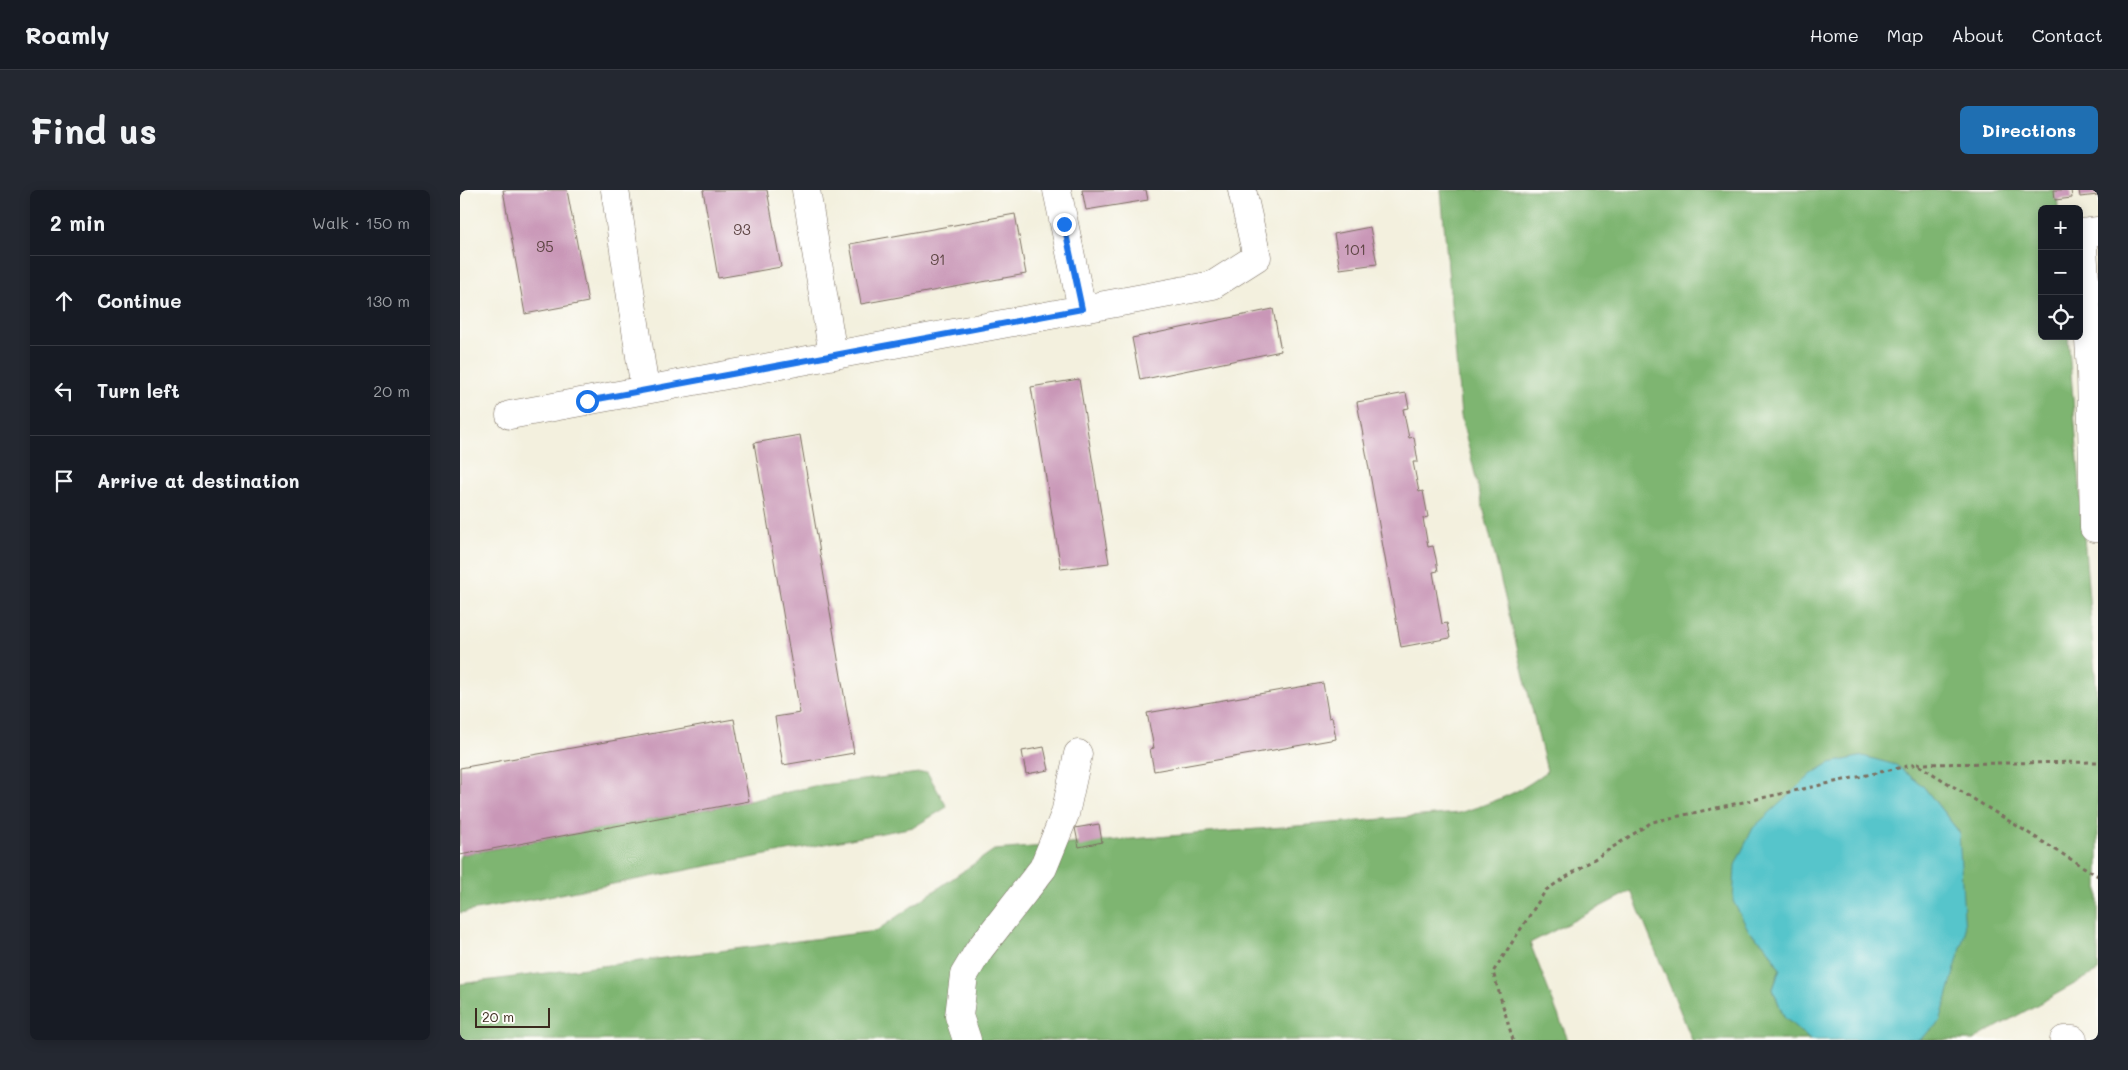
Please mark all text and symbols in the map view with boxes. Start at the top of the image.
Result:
text: Roamly [25,19,109,50]
text: Home [1810,23,1859,47]
text: Map [1887,23,1923,47]
text: About [1951,23,2004,47]
text: Contact [2032,23,2103,47]
button: Directions [1960,106,2098,154]
text: Find us [30,107,157,153]
map controls [2038,205,2083,340]
button: + [2038,205,2083,250]
text: 2 min [50,209,105,236]
text: Walk · 150 m [312,212,410,233]
route end [1053,213,1076,236]
house number: 93 [733,219,751,239]
house number: 95 [536,236,554,256]
house number: 101 [1344,239,1366,259]
house number: 91 [930,249,946,269]
button: − [2038,250,2083,295]
icon: ahead [50,287,78,315]
text: Continue [97,288,182,313]
text: 130 m [366,290,410,311]
button: locate [2038,295,2083,340]
icon: left [50,377,78,405]
text: Turn left [97,378,180,403]
text: 20 m [373,380,410,401]
route start [576,390,599,413]
icon: arrive [50,467,78,495]
text: Arrive at destination [97,468,300,493]
scale bar [475,1005,550,1028]
text: 20 m [482,1007,514,1026]

